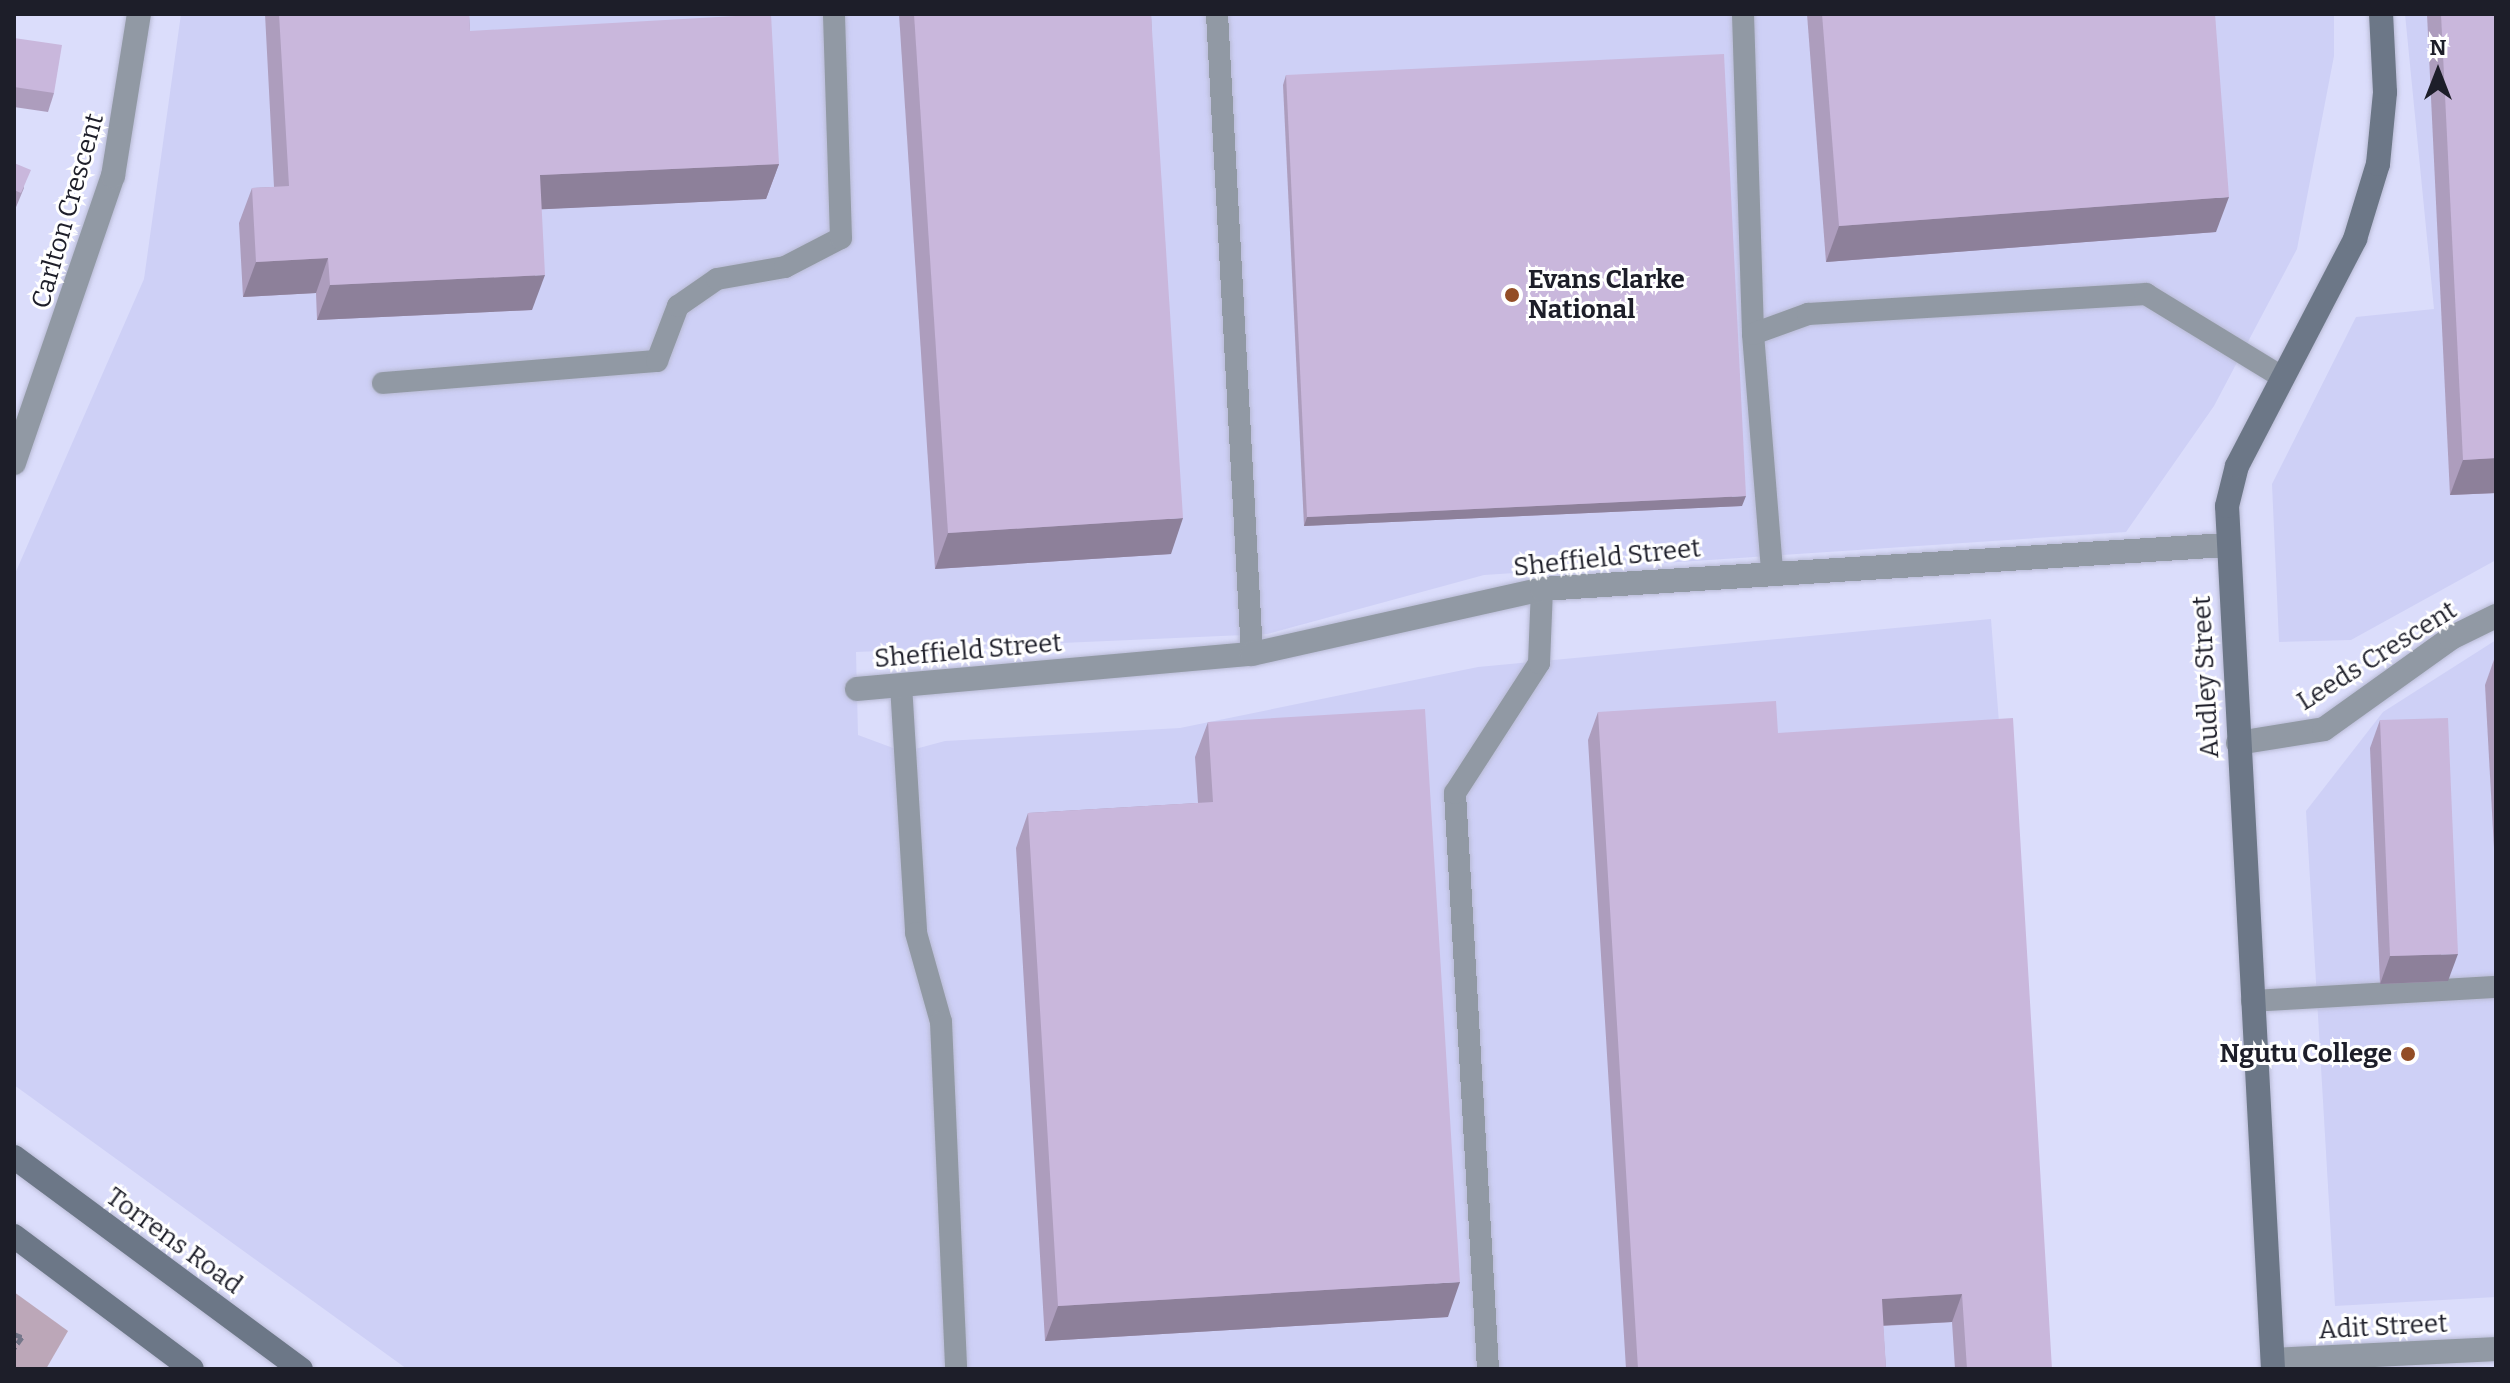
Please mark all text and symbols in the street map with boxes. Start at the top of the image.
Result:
north arrow [2398,32,2478,112]
text: N [2430,34,2446,61]
street label: Carlton Crescent [25,110,111,312]
place label: Evans Clarke National [1528,264,1685,326]
marker: Evans Clarke National [1503,286,1521,304]
street label: Sheffield Street [1512,533,1702,583]
street label: Audley Street [2186,595,2226,759]
street label: Leeds Crescent [2292,595,2462,717]
street label: Sheffield Street [873,627,1063,675]
place label: Ngutu College [2220,1038,2392,1070]
marker: Ngutu College [2399,1045,2417,1063]
street label: Torrens Road [100,1181,248,1301]
street label: Adit Street [2318,1308,2448,1346]

